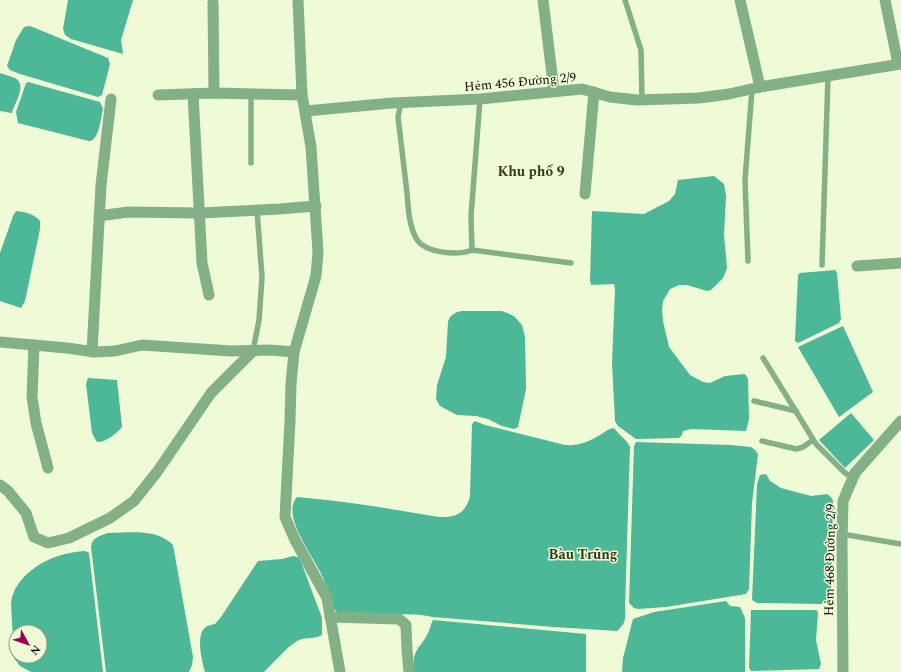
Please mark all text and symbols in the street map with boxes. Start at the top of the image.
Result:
street label: Hẻm 456 Đường 2/9 [463,67,577,97]
district label: Khu phố 9 [497,161,565,182]
street label: Hẻm 468 Đường 2/9 [819,503,841,616]
district label: Bàu Trũng [549,544,617,565]
north arrow [8,624,48,664]
text: N [26,641,45,659]

